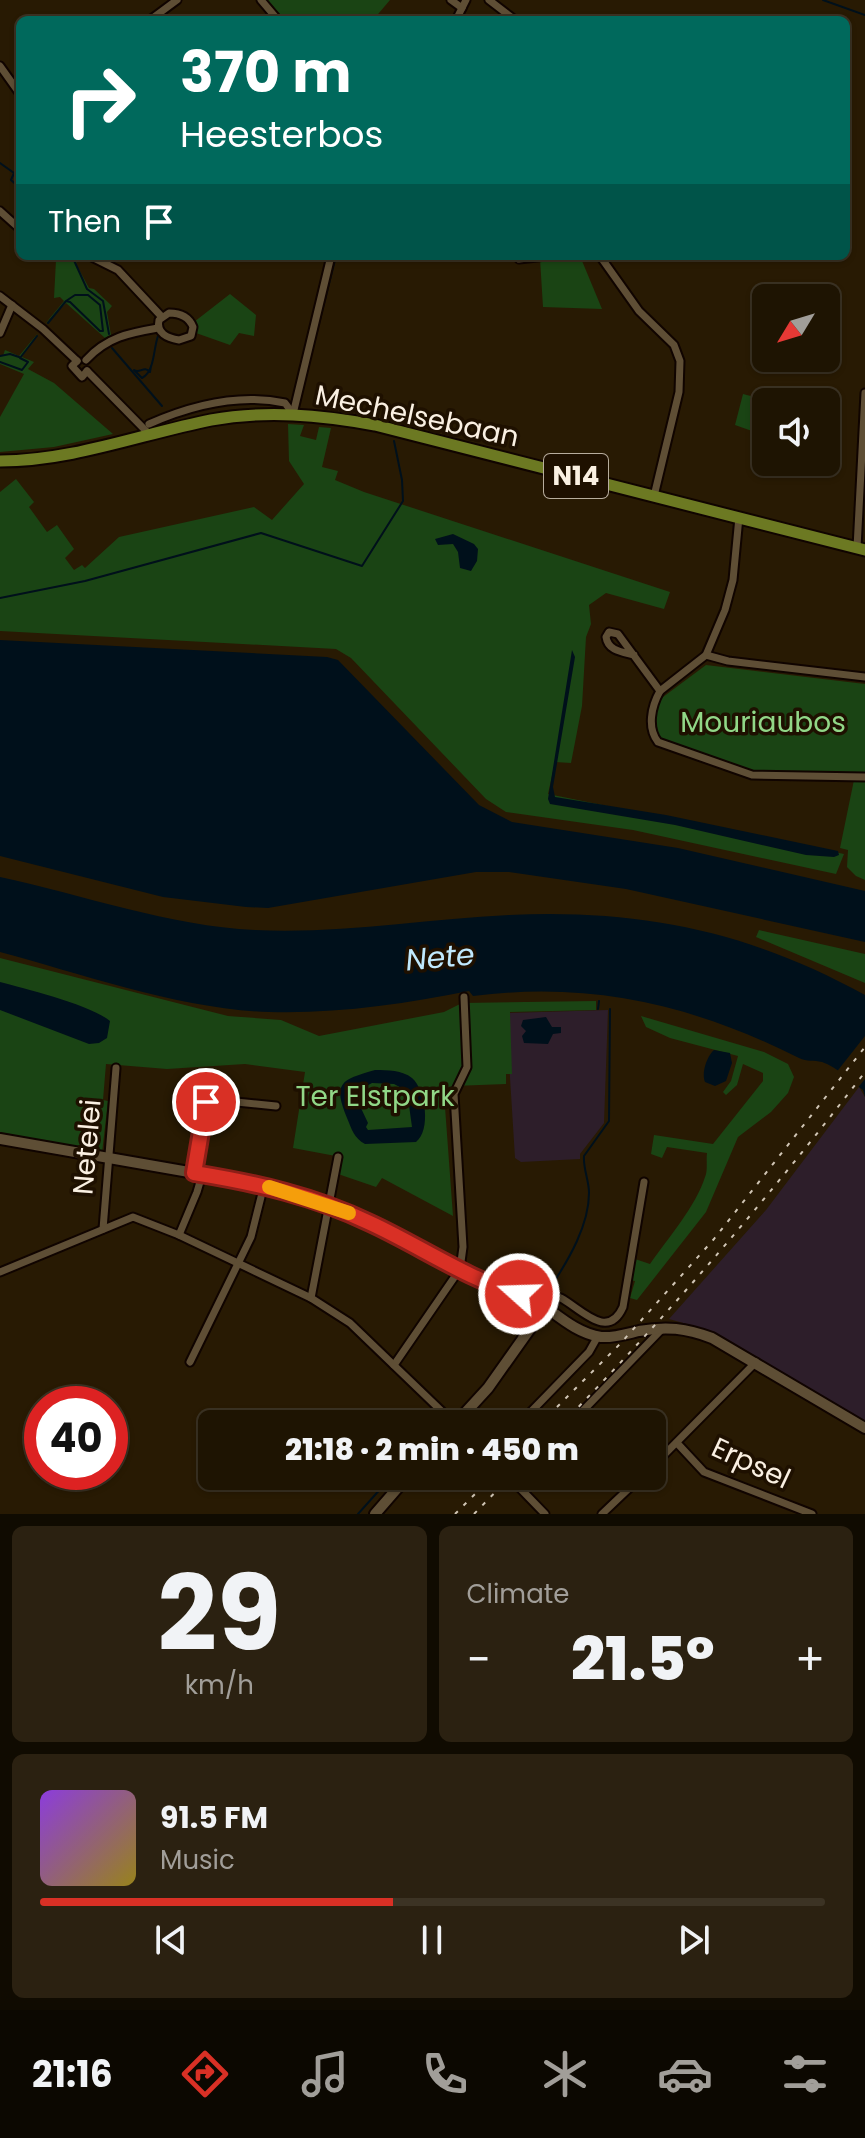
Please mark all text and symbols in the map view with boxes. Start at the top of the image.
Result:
text: 370 m [180,33,352,112]
icon: right [48,48,152,152]
text: Heesterbos [180,109,383,160]
text: Then [48,200,121,243]
icon: arrive [137,200,181,244]
north arrow [752,284,840,372]
map controls [752,284,840,476]
street label: Mechelsebaan [312,375,522,457]
button: sound [752,388,840,476]
road number: N14 [544,454,608,498]
park label: Mouriaubos [680,703,846,742]
water label: Nete [404,933,476,981]
pin [172,1068,240,1136]
park label: Ter Elstpark [295,1077,455,1116]
icon: arrive [184,1080,228,1124]
street label: Netelei [63,1098,111,1196]
position arrow [477,1252,561,1336]
speed limit sign: 40 [24,1386,128,1490]
text: 21:18 · 2 min · 450 m [285,1428,579,1471]
street label: Erpsel [705,1428,797,1498]
text: 29 [158,1541,281,1686]
text: Climate [467,1576,569,1612]
text: 21.5° [571,1617,715,1701]
text: − [467,1629,491,1690]
text: + [795,1629,825,1690]
text: km/h [185,1667,254,1703]
text: 91.5 FM [160,1796,268,1839]
text: Music [160,1842,235,1878]
icon: previous [149,1918,193,1962]
icon: pause [410,1918,454,1962]
icon: next [672,1918,716,1962]
icon: directions [177,2046,233,2102]
icon: music [297,2046,353,2102]
icon: phone [417,2046,473,2102]
icon: climate [537,2046,593,2102]
icon: car [657,2046,713,2102]
icon: filters [777,2046,833,2102]
text: 21:16 [32,2049,113,2100]

